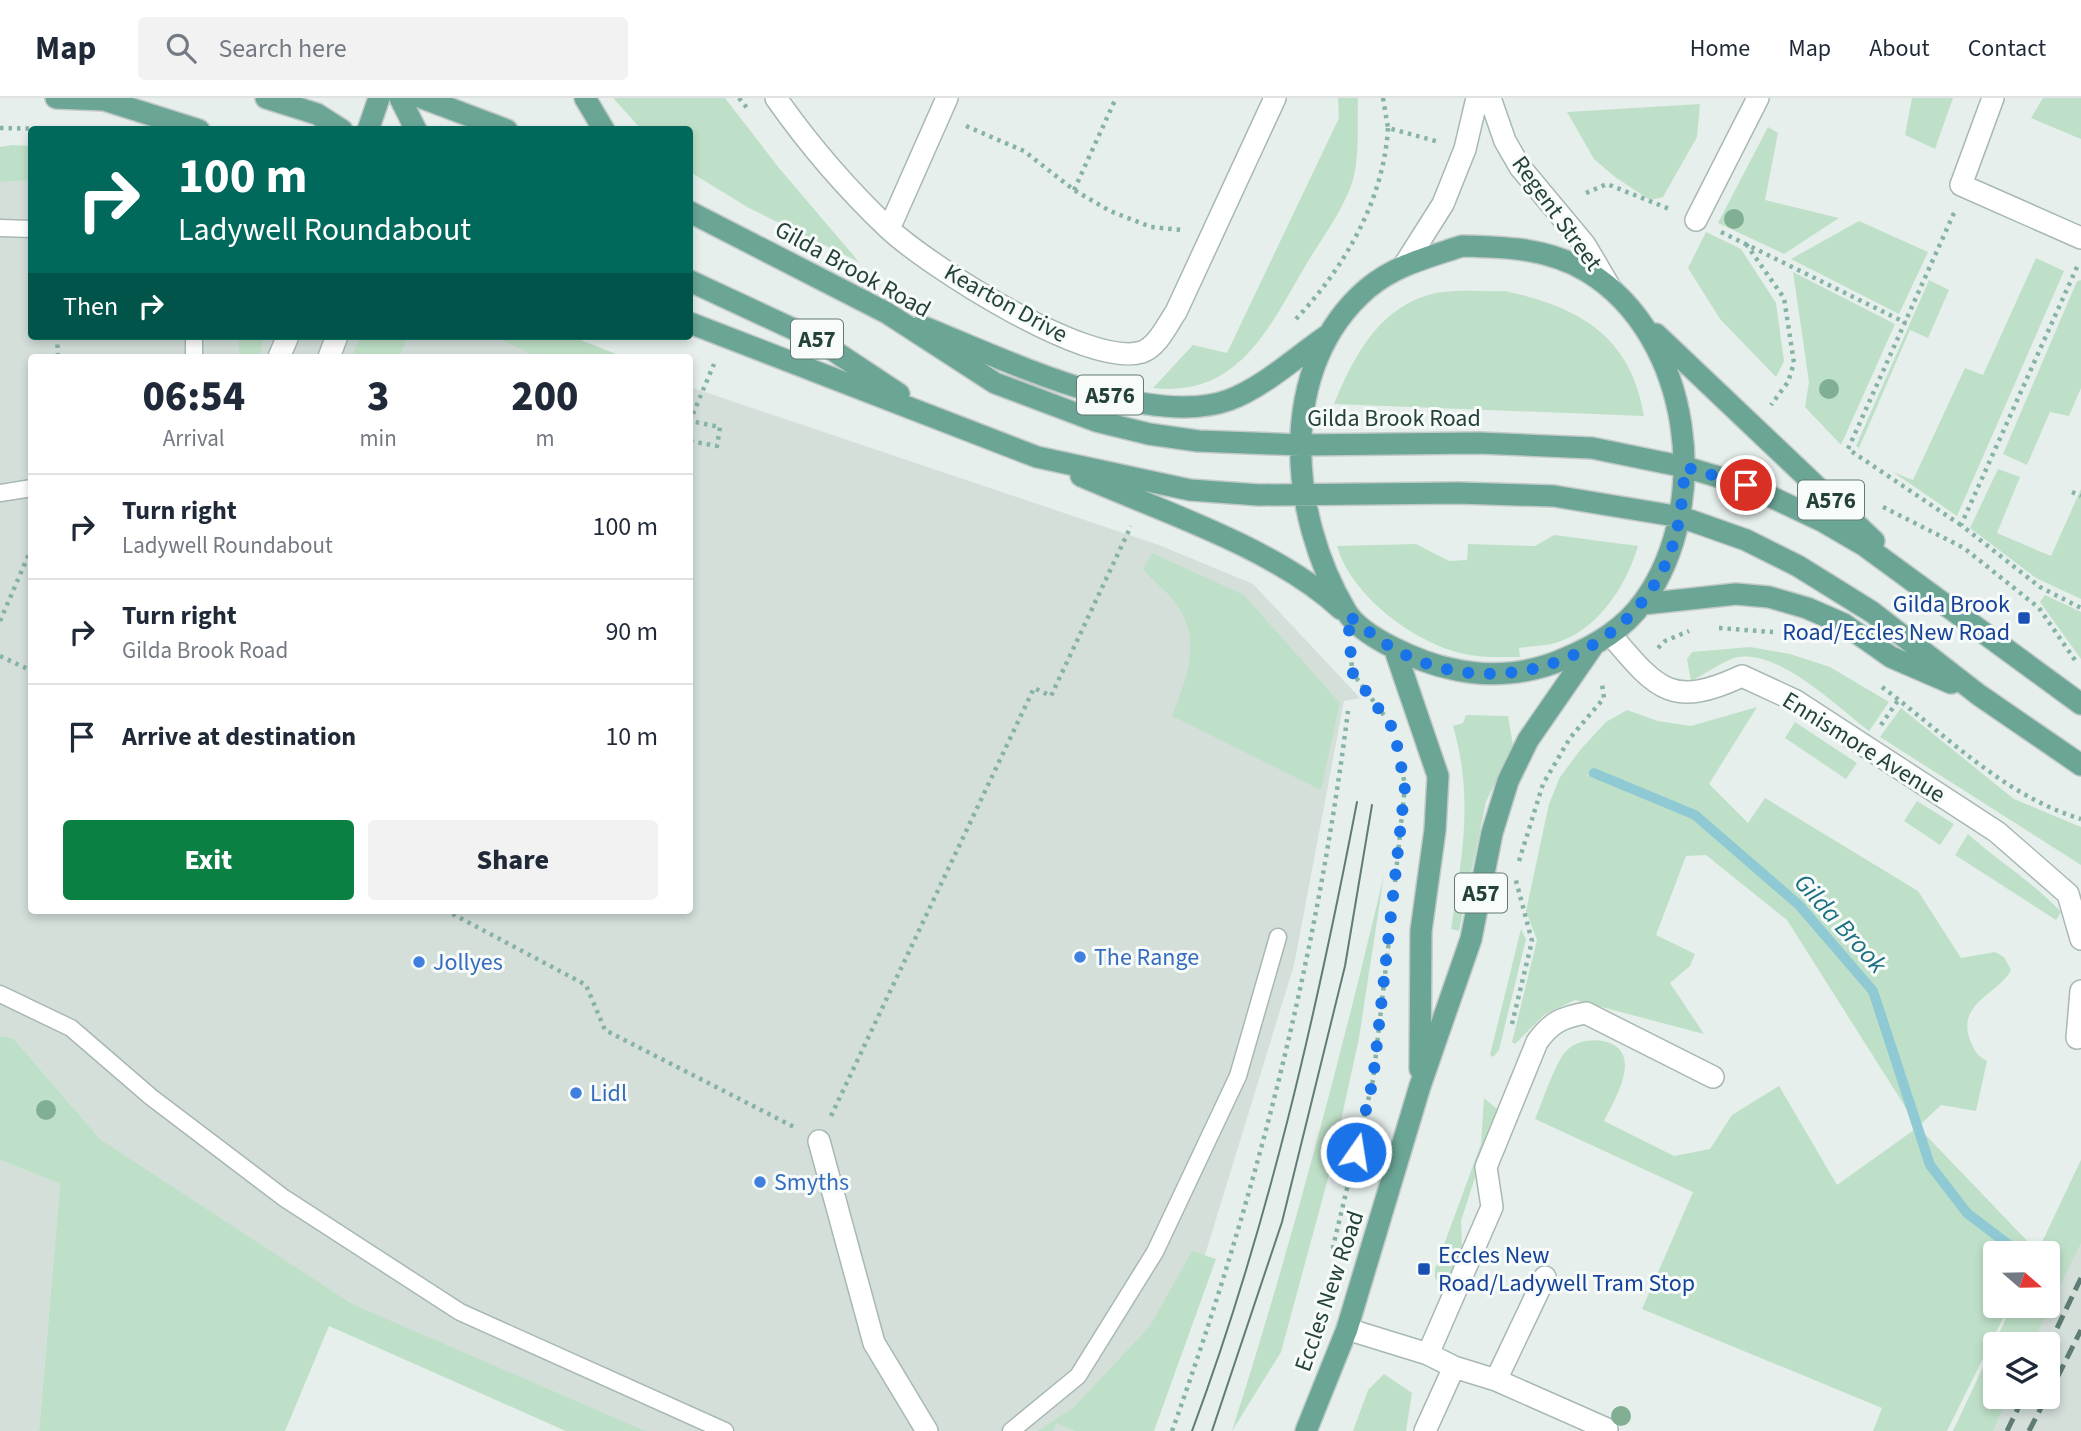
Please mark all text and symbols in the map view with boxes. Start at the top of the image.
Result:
search box [138,17,628,80]
text: Map [35,25,96,72]
icon: search [162,29,200,67]
text: Search here [218,30,347,67]
text: Home [1690,31,1750,66]
text: Map [1788,31,1831,66]
text: About [1869,31,1930,66]
text: Contact [1968,31,2046,66]
text: 100 m [178,142,307,212]
street label: Regent Street [1503,148,1610,278]
icon: right [63,154,154,245]
text: Ladywell Roundabout [178,207,471,253]
street label: Gilda Brook Road [768,212,937,327]
street label: Kearton Drive [938,255,1074,352]
icon: right [132,287,170,325]
text: Then [63,288,118,325]
road number: A57 [791,320,843,358]
text: 06:54 [142,367,245,427]
text: 3 [367,367,389,427]
text: 200 [511,367,579,427]
road number: A576 [1077,376,1143,414]
street label: Gilda Brook Road [1307,401,1481,436]
text: Arrival [163,422,225,455]
text: min [360,422,397,455]
text: m [535,422,554,455]
pin [1716,455,1776,515]
icon: arrive [1727,466,1765,504]
road number: A576 [1798,480,1864,520]
text: Turn right [122,492,237,529]
icon: right [63,508,101,546]
text: 100 m [592,508,658,545]
text: Ladywell Roundabout [122,529,333,562]
place label: Gilda Brook Road/Eccles New Road [1782,587,2010,650]
text: Turn right [122,597,237,634]
marker: Gilda Brook Road/Eccles New Road [2016,610,2032,626]
icon: right [63,613,101,651]
text: 90 m [605,613,658,650]
text: Gilda Brook Road [122,634,288,667]
street label: Ennismore Avenue [1775,683,1952,812]
icon: arrive [63,718,101,756]
text: Arrive at destination [122,718,356,755]
text: 10 m [605,718,658,755]
button: Exit [63,820,354,900]
button: Share [368,820,658,900]
water label: Gilda Brook [1786,865,1896,982]
road number: A57 [1455,874,1507,912]
place label: The Range [1094,940,1199,975]
place label: Jollyes [433,945,503,980]
marker: The Range [1072,949,1088,965]
marker: Jollyes [411,954,427,970]
place label: Lidl [590,1076,627,1111]
marker: Lidl [568,1085,584,1101]
position arrow [1319,1115,1393,1189]
place label: Smyths [774,1165,849,1200]
marker: Smyths [752,1174,768,1190]
street label: Eccles New Road [1286,1206,1373,1376]
place label: Eccles New Road/Ladywell Tram Stop [1438,1238,1695,1301]
north arrow [1983,1241,2060,1318]
map controls [1983,1241,2060,1409]
marker: Eccles New Road/Ladywell Tram Stop [1416,1261,1432,1277]
button: layers [1983,1332,2060,1409]

